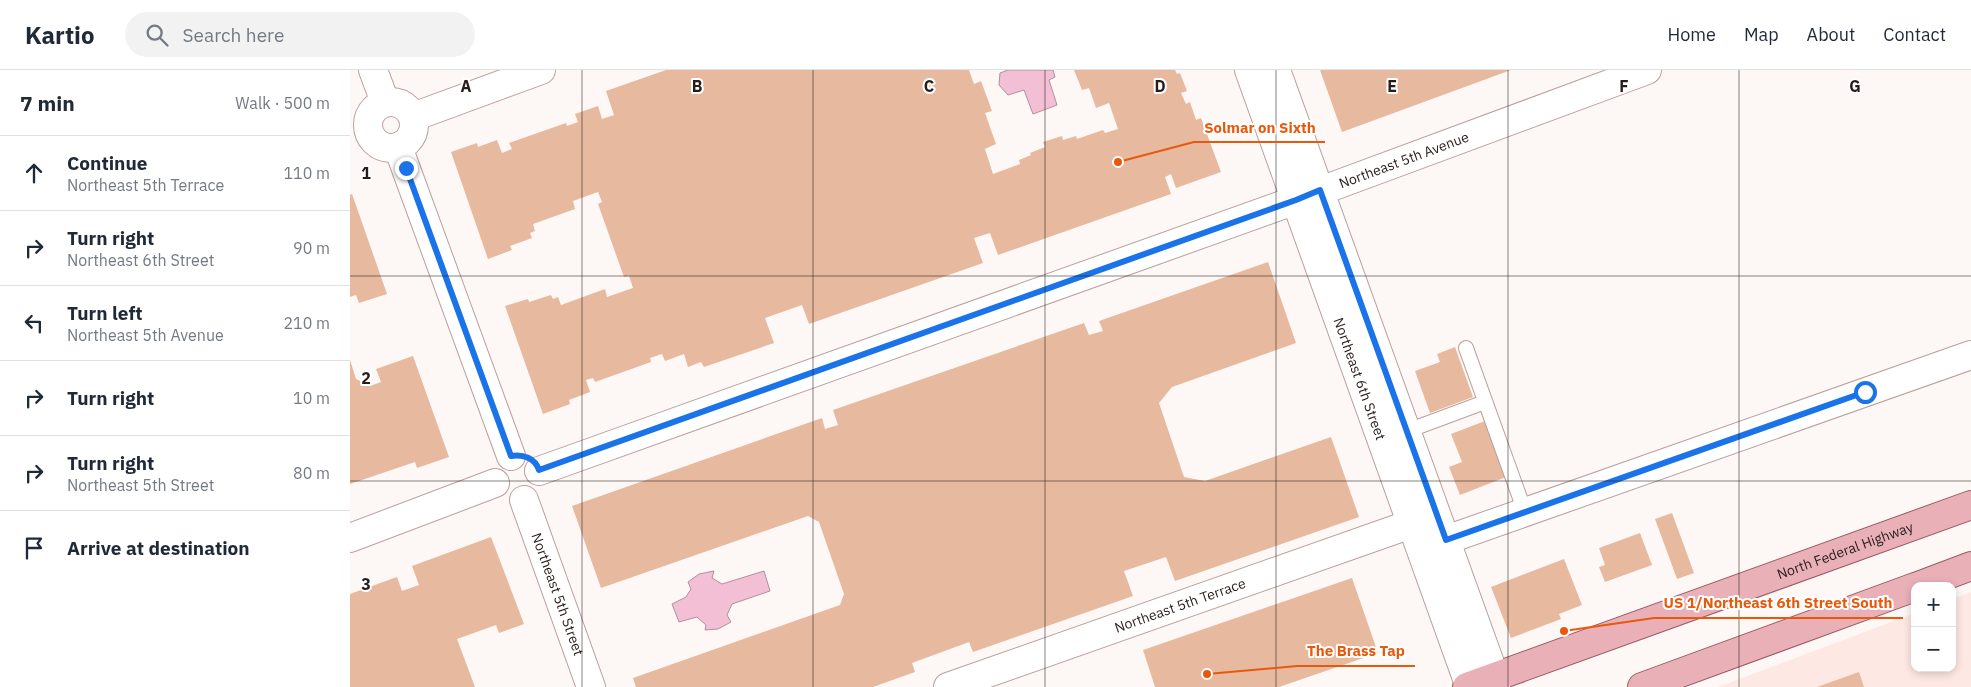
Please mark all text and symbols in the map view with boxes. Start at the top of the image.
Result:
search box [125,12,475,57]
text: Kartio [25,19,95,51]
icon: search [143,21,171,49]
text: Search here [183,23,284,47]
text: Home [1668,23,1716,46]
text: Map [1744,23,1779,46]
text: About [1807,23,1855,46]
text: Contact [1883,23,1946,46]
text: A [461,76,472,96]
text: B [692,76,703,96]
text: C [924,76,934,96]
text: D [1154,76,1166,96]
text: E [1387,76,1397,96]
text: F [1619,76,1629,96]
text: G [1849,76,1861,96]
text: 7 min [20,89,75,117]
text: Walk · 500 m [235,93,330,113]
callout: Solmar on Sixth [1194,112,1325,142]
text: Solmar on Sixth [1204,118,1316,137]
street label: Northeast 5th Avenue [1336,128,1472,192]
text: Continue [67,151,147,175]
route end [395,157,418,180]
icon: ahead [20,159,48,187]
text: 110 m [283,163,330,183]
text: 1 [361,163,371,183]
text: Northeast 5th Terrace [67,175,224,195]
text: Turn right [67,226,154,250]
icon: right [20,234,48,262]
text: 90 m [293,238,330,258]
text: Northeast 6th Street [67,250,214,270]
text: Turn left [67,301,143,325]
icon: left [20,309,48,337]
text: 210 m [283,313,330,333]
street label: Northeast 6th Street [1329,315,1390,443]
text: Northeast 5th Avenue [67,325,224,345]
text: 2 [361,368,371,388]
route start [1854,381,1877,404]
icon: right [20,384,48,412]
text: Turn right [67,386,154,410]
text: 10 m [293,388,330,408]
text: Turn right [67,451,154,475]
icon: right [20,459,48,487]
text: 80 m [293,463,330,483]
text: Northeast 5th Street [67,475,214,495]
street label: North Federal Highway [1775,518,1916,583]
street label: Northeast 5th Street [528,530,588,658]
icon: arrive [20,534,48,562]
text: Arrive at destination [67,536,250,560]
text: 3 [361,574,371,594]
street label: Northeast 5th Terrace [1112,574,1248,637]
map controls [1911,582,1956,672]
button: + [1911,582,1956,627]
callout: US 1/Northeast 6th Street South [1654,588,1903,618]
text: US 1/Northeast 6th Street South [1664,593,1892,612]
button: − [1911,627,1956,672]
callout: The Brass Tap [1297,636,1415,666]
text: The Brass Tap [1307,641,1405,660]

